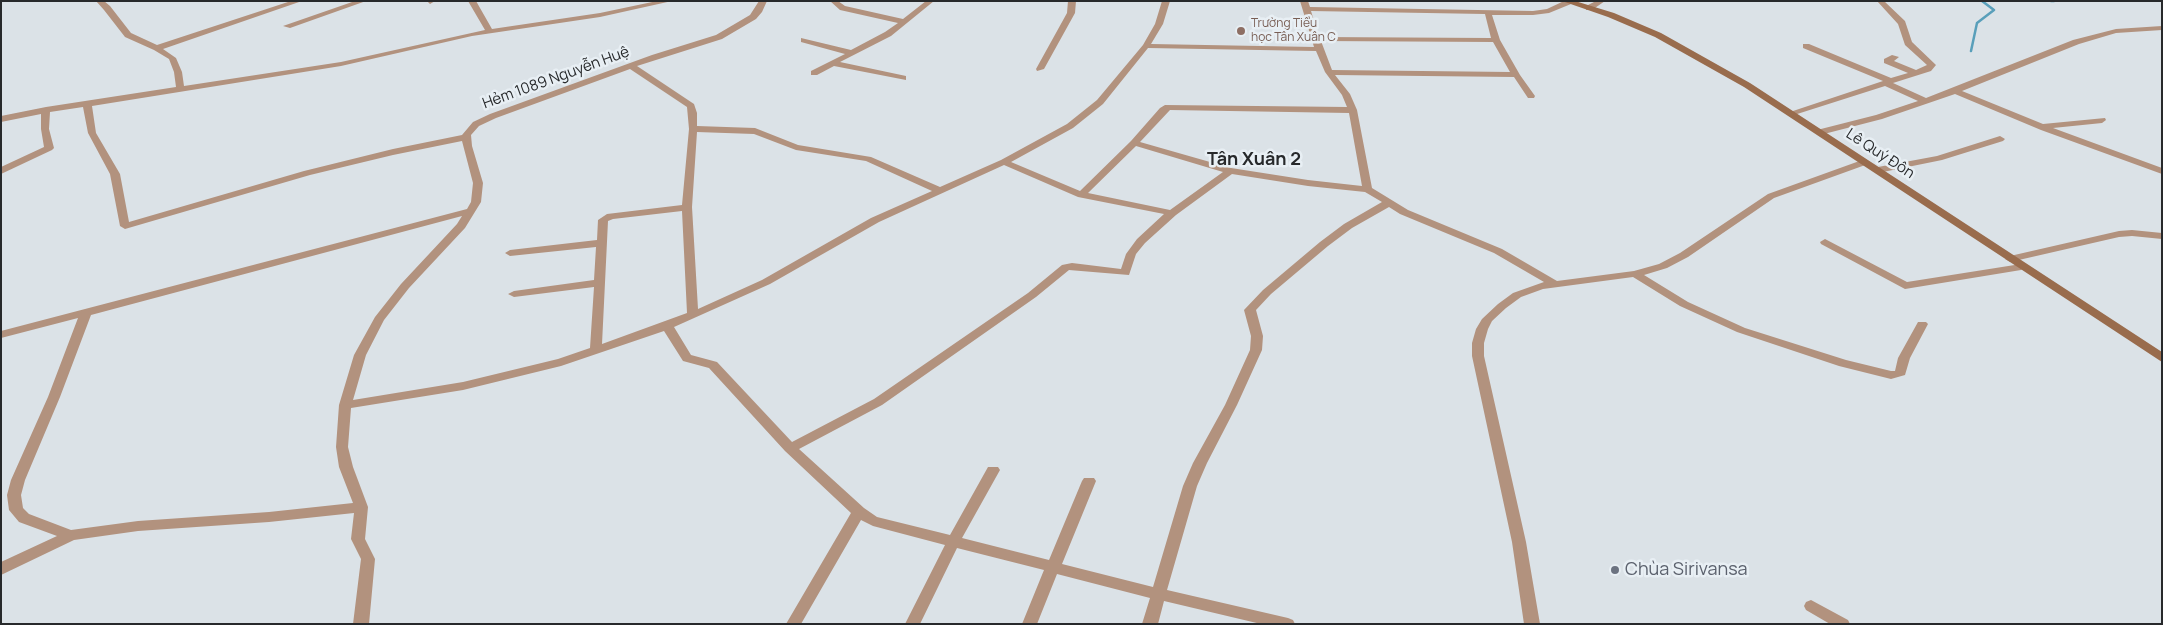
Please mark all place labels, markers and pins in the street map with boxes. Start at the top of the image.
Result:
place label: Trường Tiểu học Tân Xuân C [1251,17,1336,45]
marker: Trường Tiểu học Tân Xuân C [1235,25,1247,37]
place label: Chùa Sirivansa [1625,559,1748,581]
marker: Chùa Sirivansa [1609,564,1621,576]

